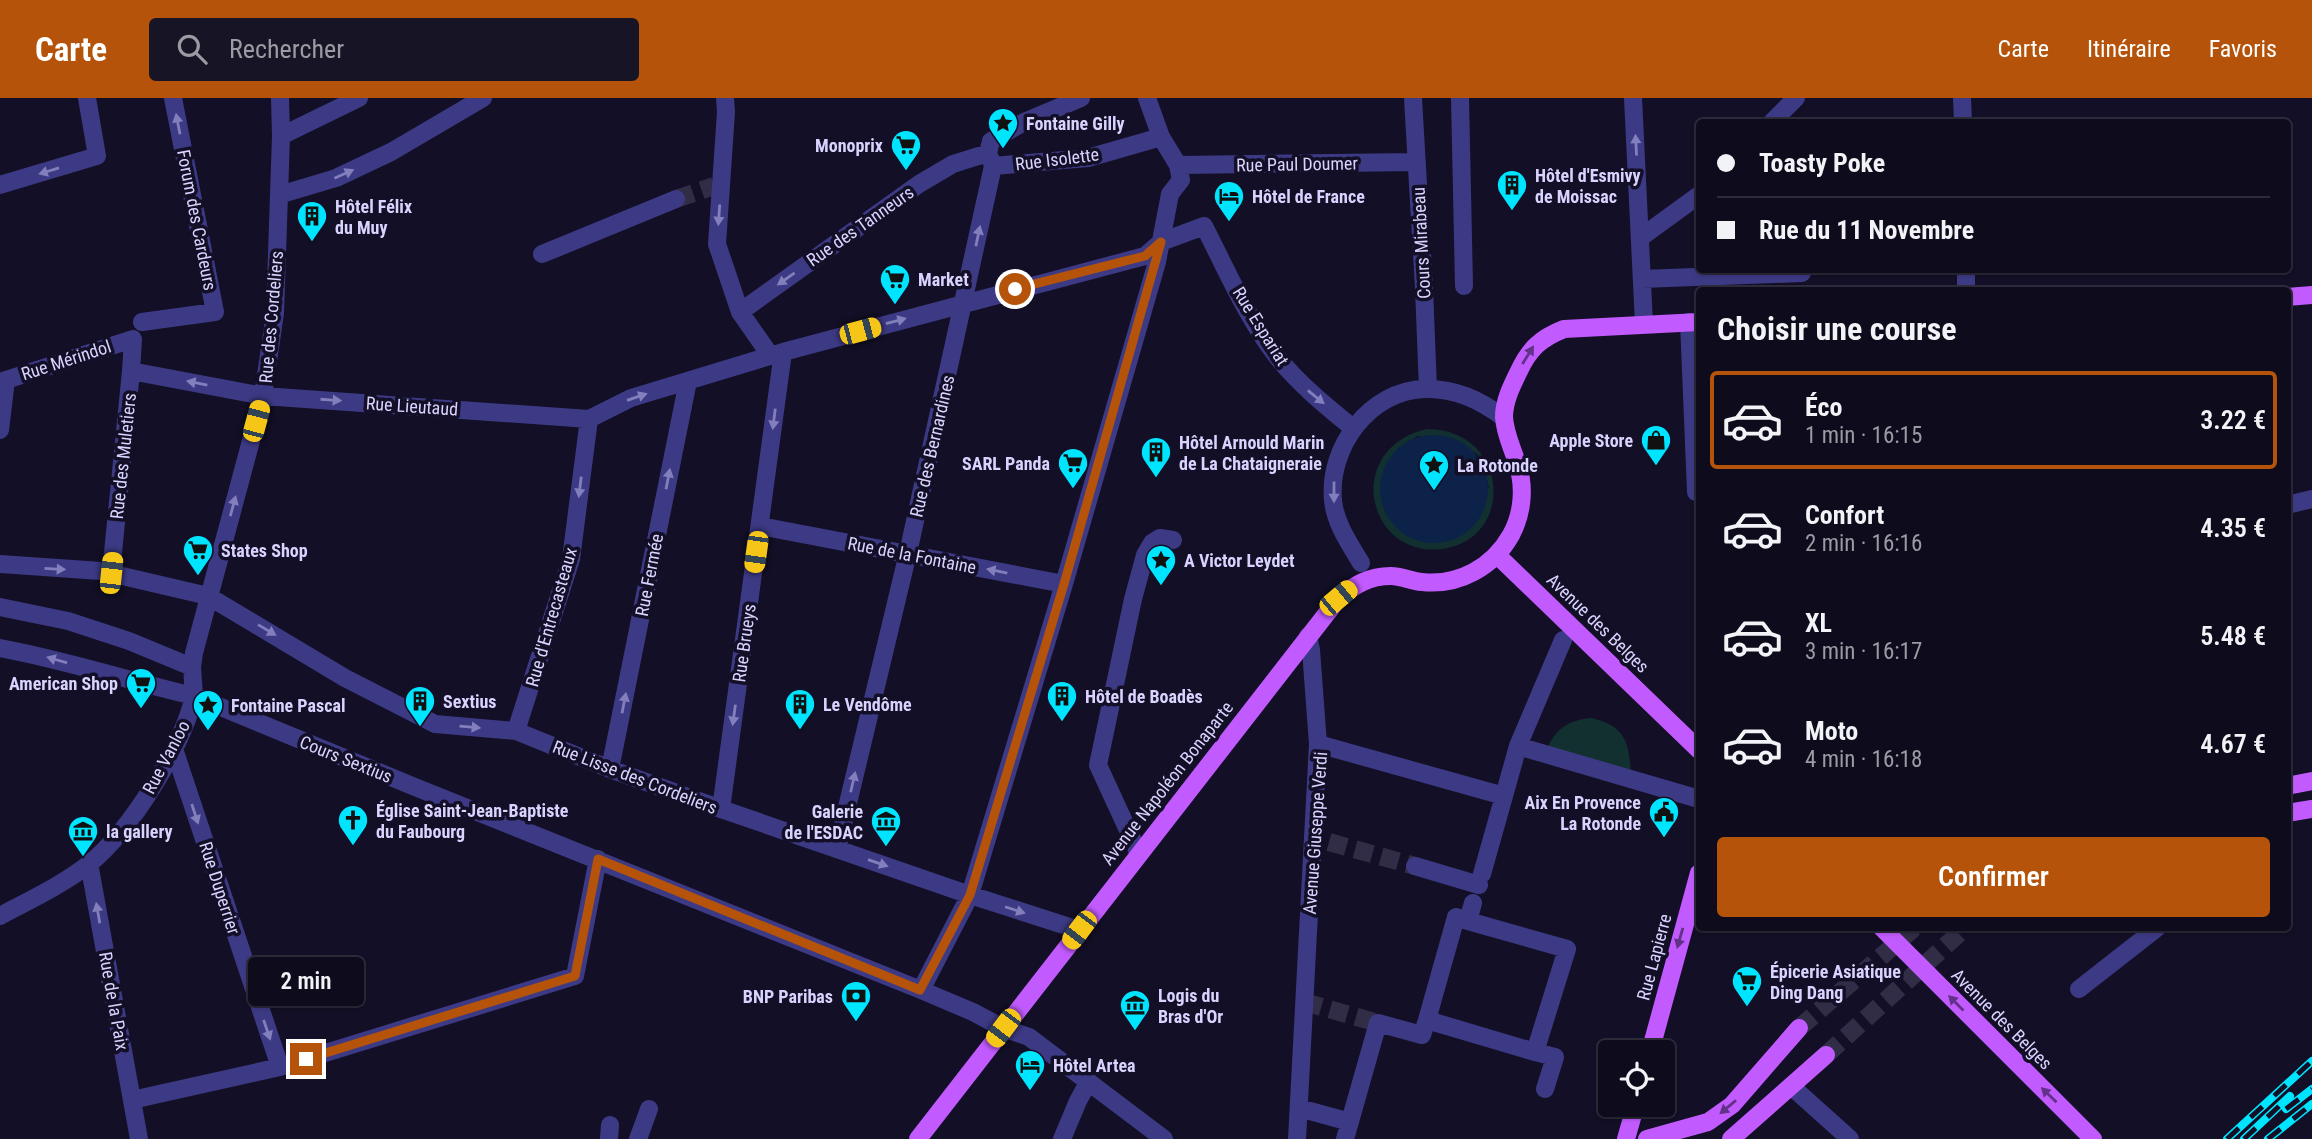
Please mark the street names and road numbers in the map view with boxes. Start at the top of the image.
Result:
street label: Rue Isolette [1014,143,1100,175]
street label: Forum des Cardeurs [173,148,221,292]
street label: Rue Paul Doumer [1236,152,1359,176]
street label: Rue des Tanneurs [803,181,917,271]
street label: Cours Mirabeau [1408,187,1434,299]
street label: Rue des Cordeliers [255,250,287,384]
street label: Rue Espariat [1229,283,1293,369]
street label: Rue Mérindol [18,336,114,384]
street label: Rue des Bernardines [905,373,959,519]
street label: Rue des Muletiers [106,392,140,520]
street label: Rue Lieutaud [365,392,459,420]
street label: Rue Fermée [631,532,667,618]
street label: Rue de la Fontaine [846,532,978,578]
street label: Rue d'Entrecasteaux [521,545,581,689]
street label: Avenue des Belges [1543,569,1653,677]
street label: Rue Brueys [728,602,760,684]
street label: Avenue Napoléon Bonaparte [1097,697,1237,869]
street label: Rue Vanloo [138,717,194,797]
street label: Cours Sextius [297,731,395,787]
street label: Rue Lisse des Cordeliers [550,736,720,818]
street label: Avenue Giuseppe Verdi [1299,751,1331,915]
street label: Rue Duperrier [195,839,245,937]
street label: Rue Lapierre [1632,911,1676,1003]
street label: Rue de la Paix [95,950,133,1052]
street label: Avenue des Belges [1947,964,2057,1074]

